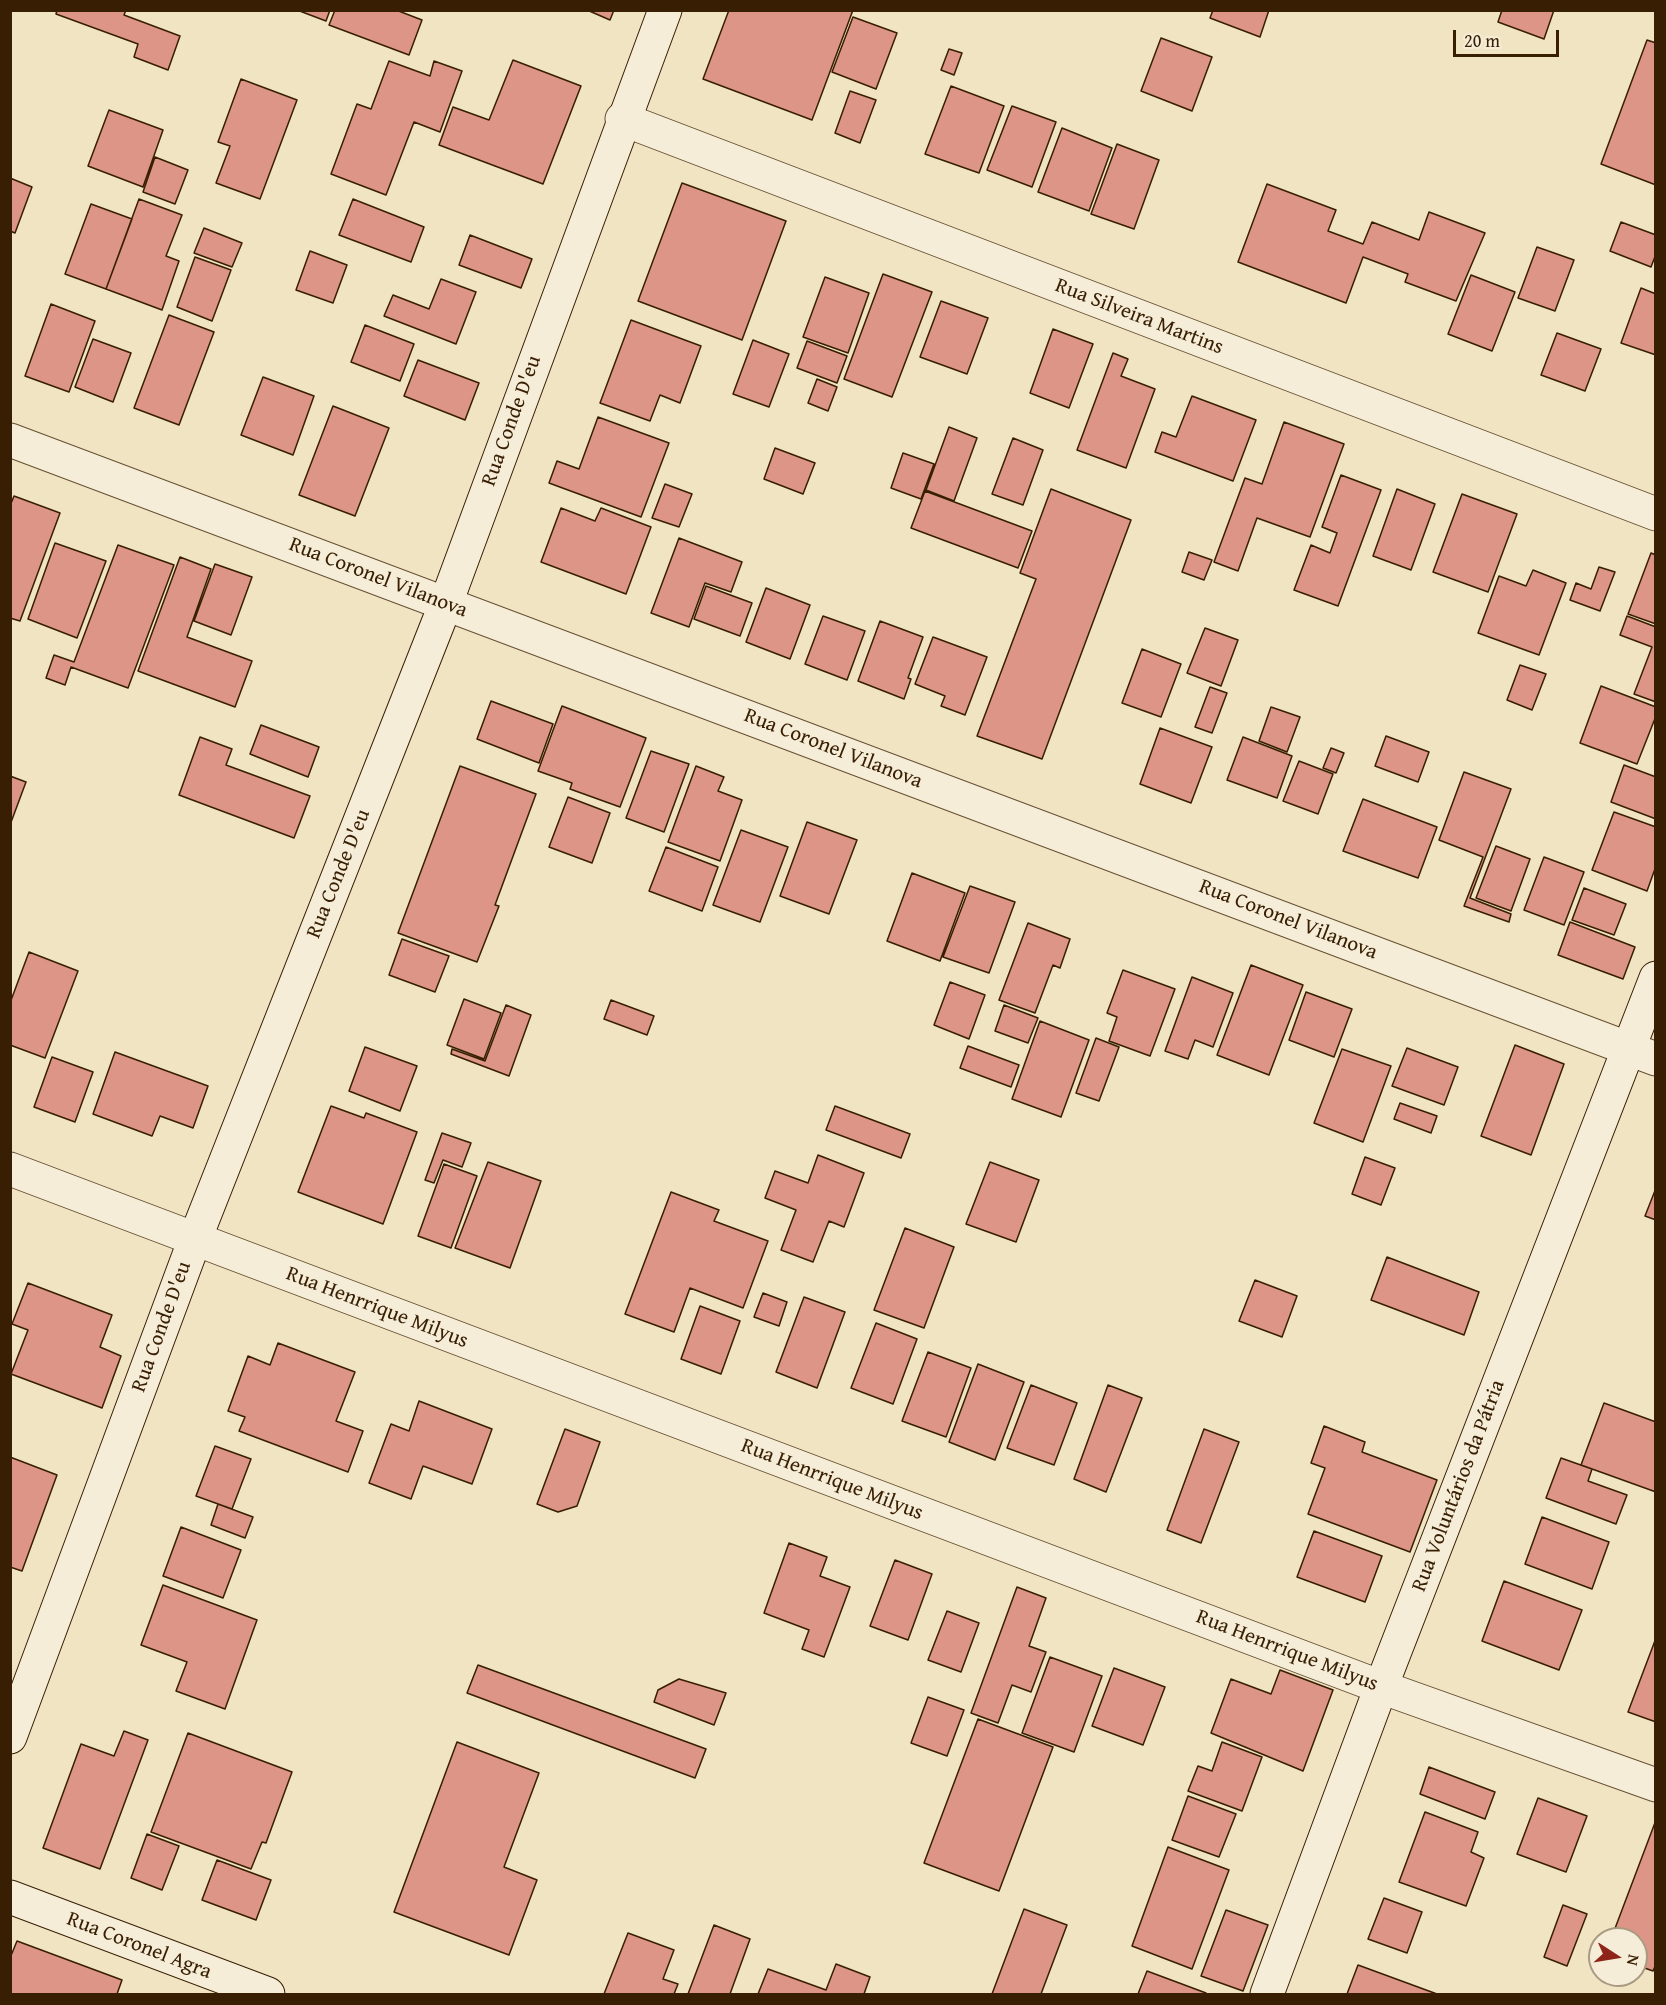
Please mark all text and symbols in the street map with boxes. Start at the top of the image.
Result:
scale bar [1456,18,1562,56]
text: 20 m [1464,27,1500,54]
street label: Rua Silveira Martins [1051,273,1227,361]
street label: Rua Conde D'eu [477,352,547,490]
street label: Rua Coronel Vilanova [285,532,471,624]
street label: Rua Coronel Vilanova [740,703,926,795]
street label: Rua Conde D'eu [302,806,376,942]
street label: Rua Coronel Vilanova [1195,874,1381,966]
street label: Rua Conde D'eu [127,1258,197,1396]
street label: Rua Henrrique Milyus [282,1262,472,1354]
street label: Rua Voluntários da Pátria [1407,1377,1511,1595]
street label: Rua Henrrique Milyus [737,1434,927,1526]
street label: Rua Henrrique Milyus [1192,1605,1382,1697]
street label: Rua Coronel Agra [63,1907,215,1985]
north arrow [1588,1927,1648,1987]
text: N [1621,1953,1647,1968]

